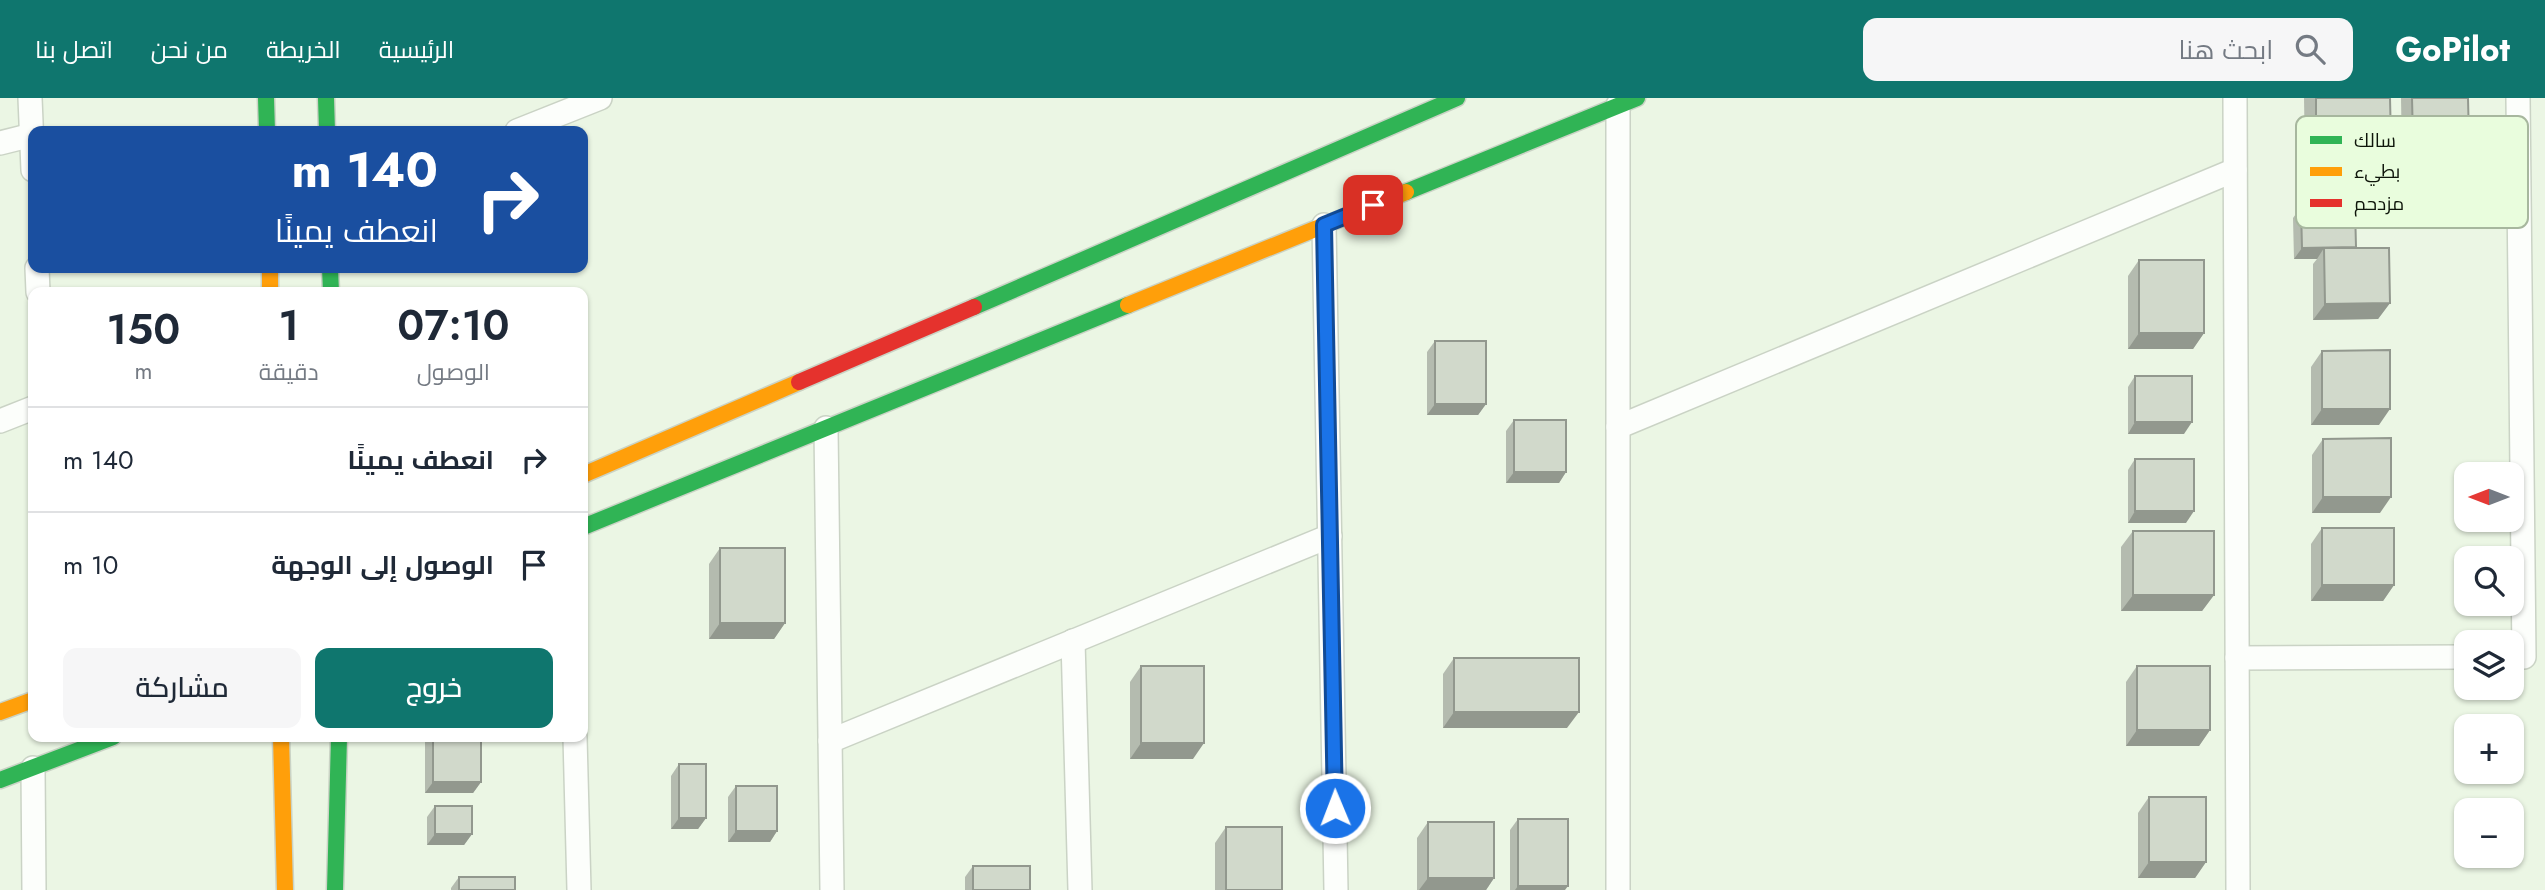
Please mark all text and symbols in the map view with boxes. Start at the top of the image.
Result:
search box [1863,18,2353,81]
text: GoPilot [2395,26,2510,73]
icon: search [2291,30,2329,68]
text: ابحث هنا [2178,31,2273,69]
text: اتصل بنا [35,32,113,67]
text: من نحن [151,32,228,67]
text: الخريطة [266,32,341,67]
text: الرئيسية [379,32,454,67]
legend [2296,116,2528,228]
text: سالك [2354,127,2396,154]
text: 140 m [292,135,438,205]
icon: right [462,154,553,245]
text: بطيء [2354,158,2400,186]
pin [1343,175,1403,235]
icon: arrive [1354,186,1392,224]
text: مزدحم [2354,190,2404,217]
text: انعطف يمينًا [275,208,438,254]
text: 1 [278,295,299,356]
text: 07:10 [397,295,509,356]
text: 150 [107,299,180,360]
text: m [134,354,152,388]
text: دقيقة [259,355,319,389]
text: الوصول [417,355,490,389]
text: 140 m [63,441,134,479]
text: انعطف يمينًا [348,441,494,479]
icon: right [515,441,553,479]
north arrow [2454,462,2524,532]
map controls [2454,462,2524,868]
text: 10 m [63,546,118,584]
text: الوصول إلى الوجهة [271,546,494,584]
icon: arrive [515,546,553,584]
button: search [2454,546,2524,616]
button: layers [2454,630,2524,700]
button: مشاركة [63,648,301,728]
button: خروج [315,648,553,728]
button: + [2454,714,2524,784]
position arrow [1298,771,1372,845]
button: − [2454,798,2524,868]

